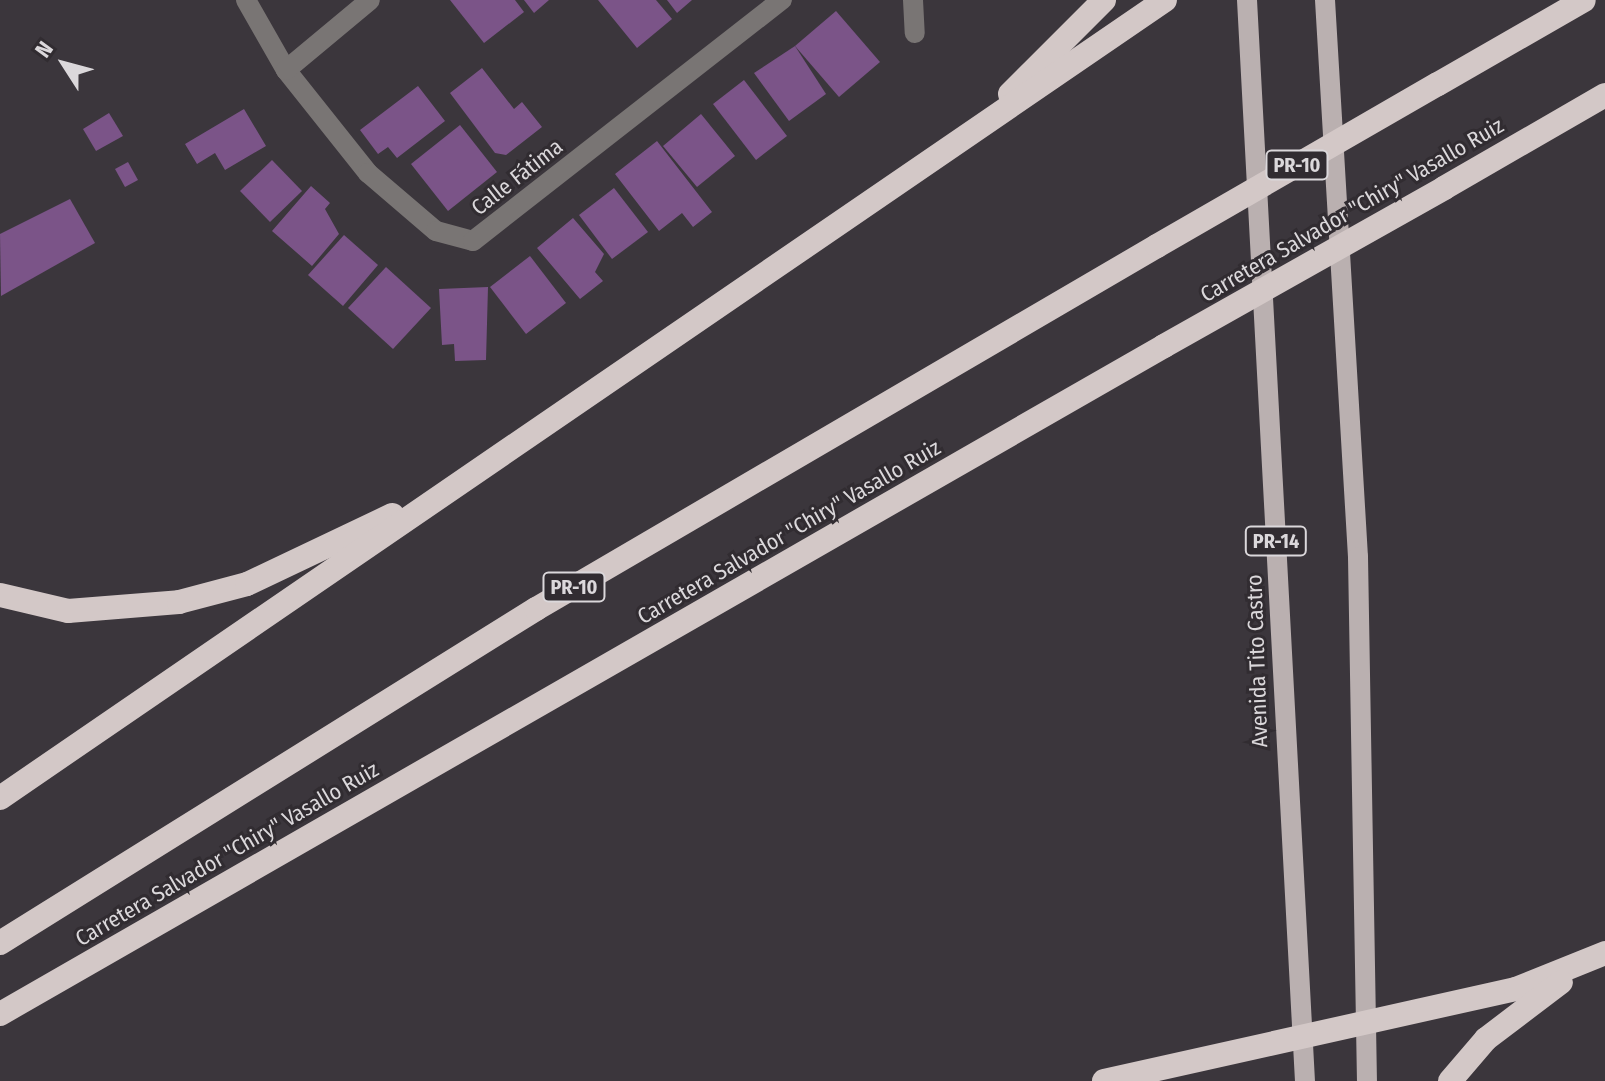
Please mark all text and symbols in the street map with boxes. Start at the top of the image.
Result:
north arrow [24,24,104,104]
text: N [29,36,59,63]
street label: Carretera Salvador "Chiry" Vasallo Ruiz [1196,112,1508,308]
street label: Calle Fátima [466,133,568,221]
road number: PR-10 [1265,149,1329,181]
street label: Carretera Salvador "Chiry" Vasallo Ruiz [633,434,945,630]
road number: PR-14 [1244,525,1308,557]
road number: PR-10 [542,571,606,603]
street label: Avenida Tito Castro [1241,574,1273,748]
street label: Carretera Salvador "Chiry" Vasallo Ruiz [71,756,383,952]

